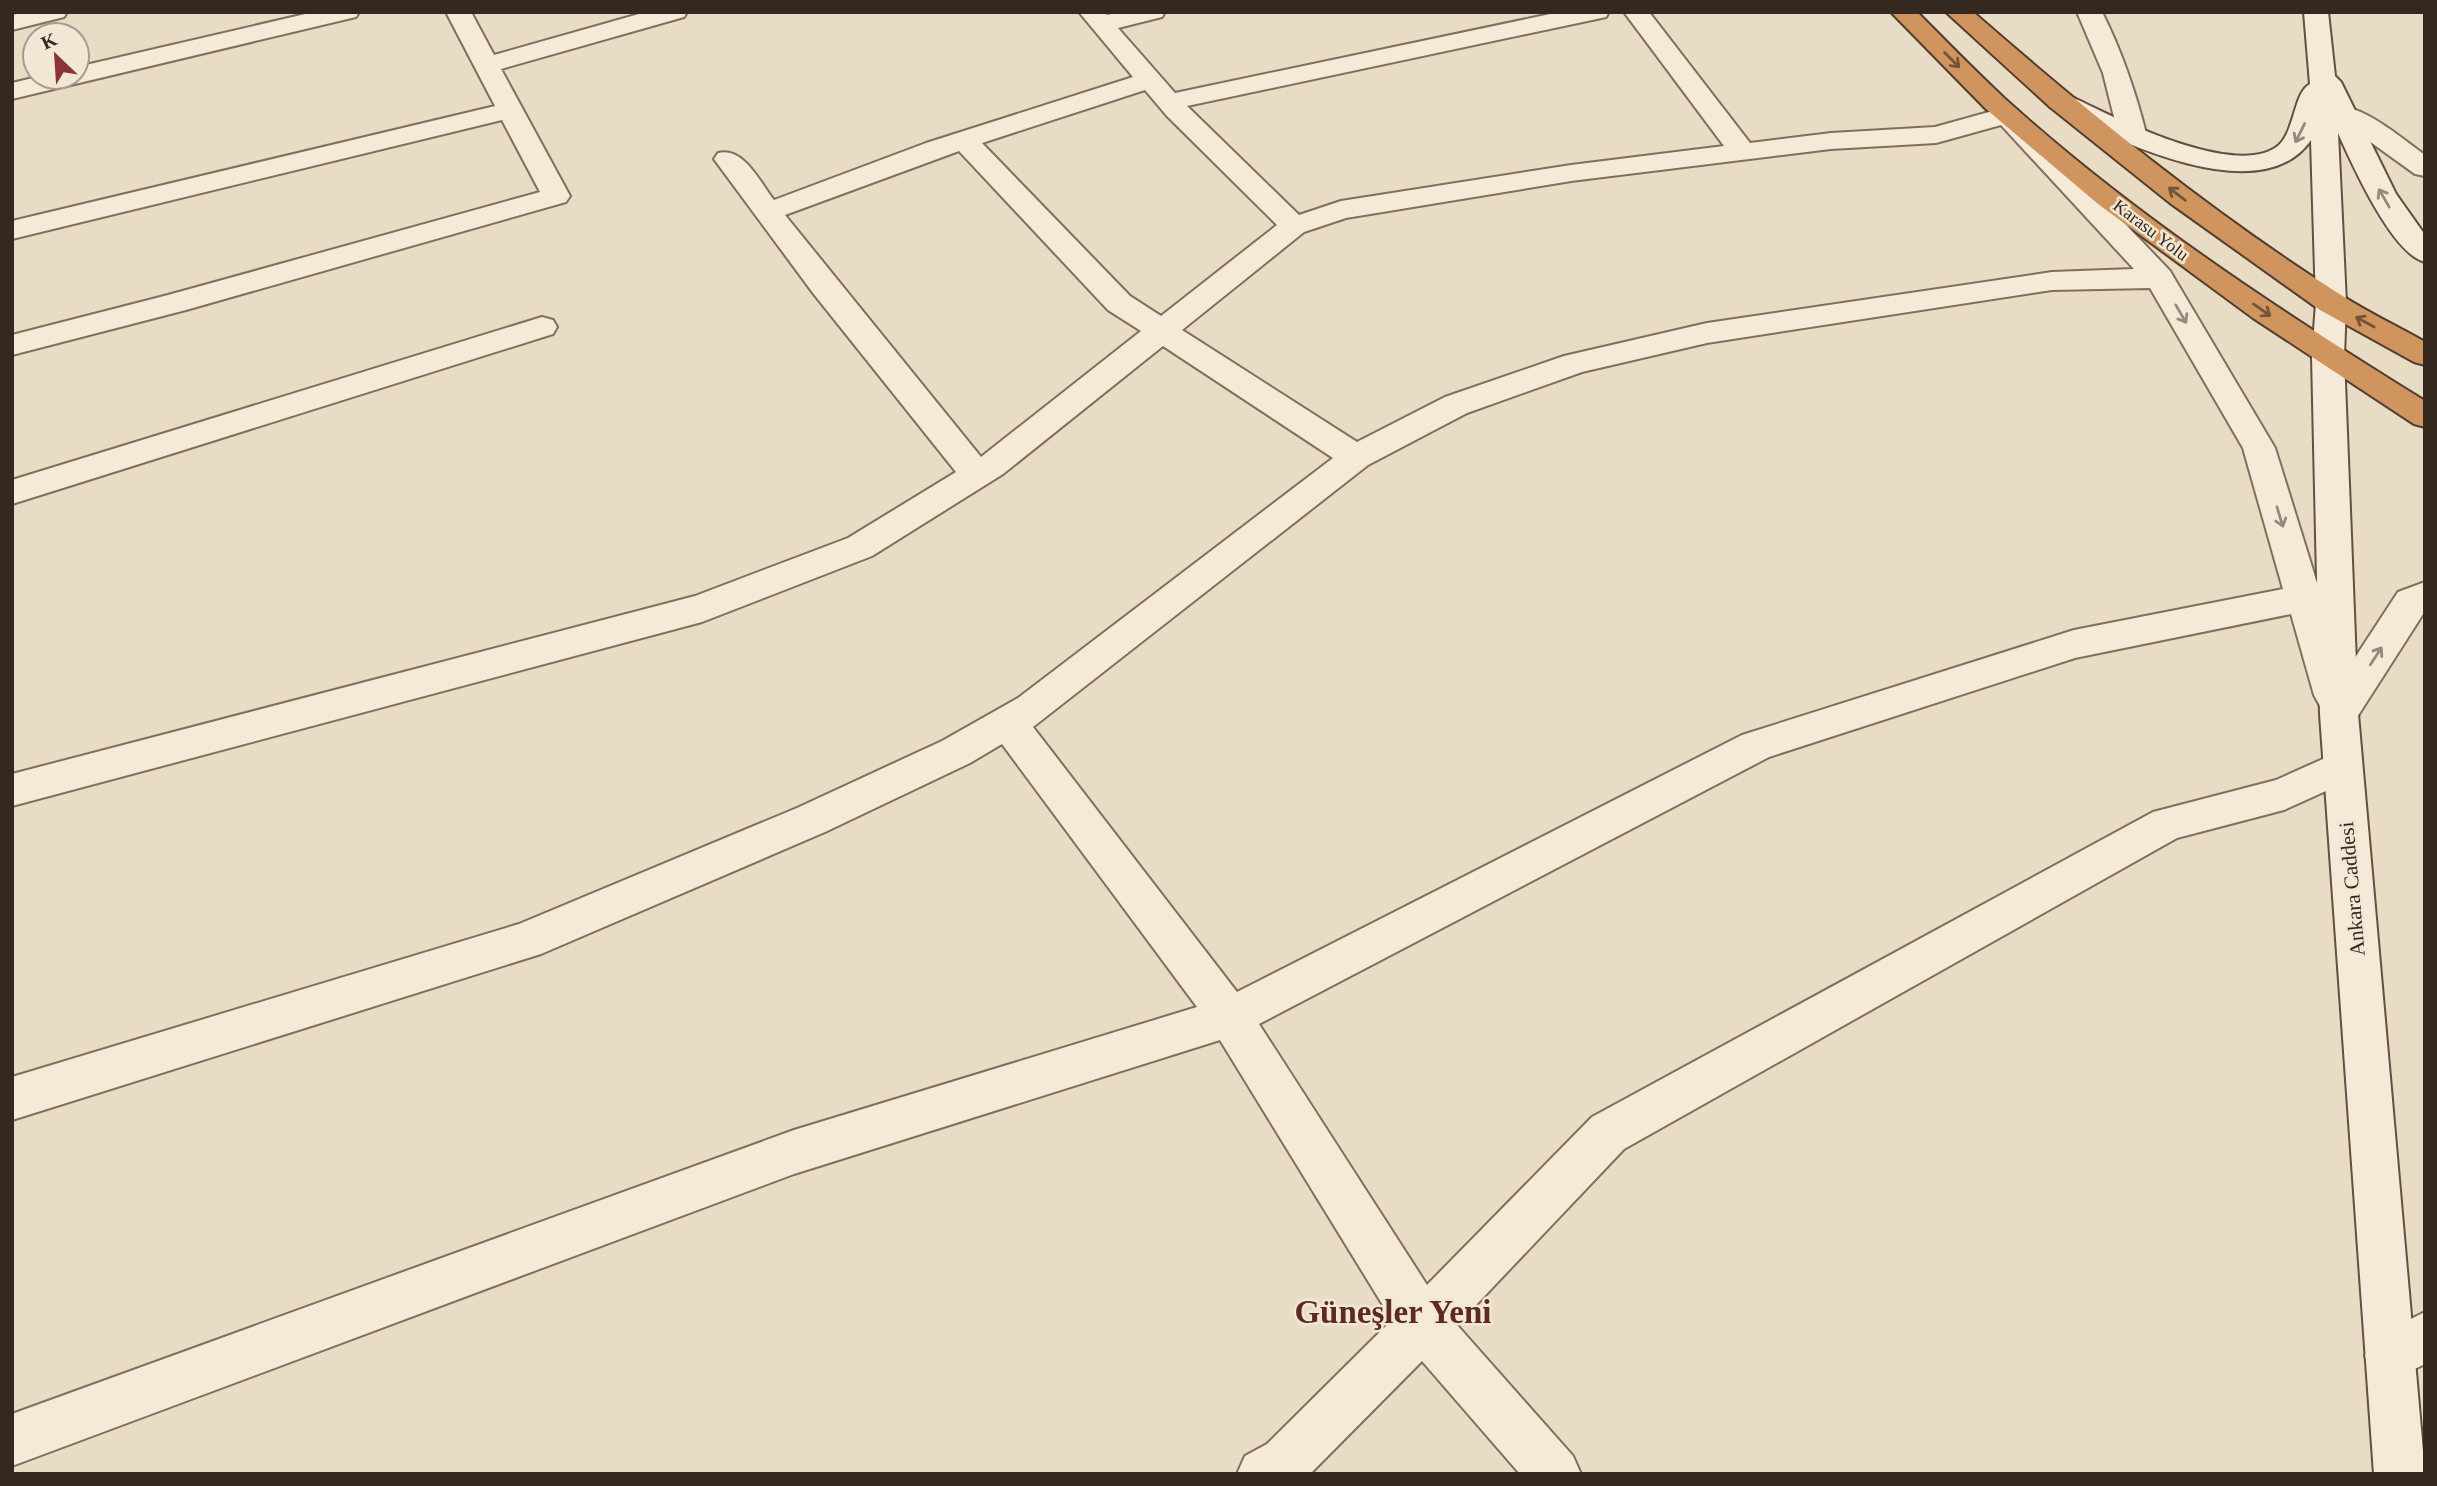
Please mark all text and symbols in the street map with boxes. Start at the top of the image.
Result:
north arrow [21,21,91,91]
text: K [38,28,60,54]
one-way arrow [1943,52,1960,69]
one-way arrow [2293,122,2306,143]
one-way arrow [2168,187,2187,202]
one-way arrow [2377,188,2391,208]
street label: Karasu Yolu [2109,195,2193,265]
one-way arrow [2174,303,2188,323]
one-way arrow [2252,303,2271,317]
one-way arrow [2356,315,2376,329]
one-way arrow [2274,506,2287,528]
one-way arrow [2369,647,2383,667]
street label: Ankara Caddesi [2334,821,2370,957]
district label: Güneşler Yeni [1294,1294,1492,1330]

